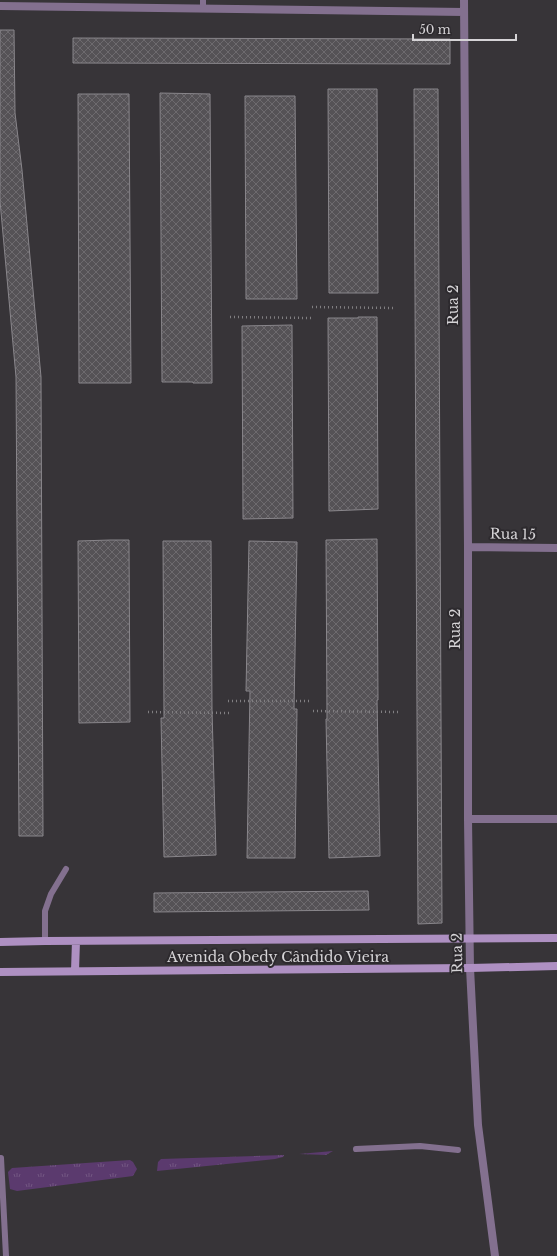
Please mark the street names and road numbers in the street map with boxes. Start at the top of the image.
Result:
street label: Rua 2 [444,285,462,325]
street label: Rua 15 [490,525,536,543]
street label: Rua 2 [446,609,464,649]
street label: Rua 2 [448,933,466,973]
street label: Avenida Obedy Cândido Vieira [166,948,389,966]

